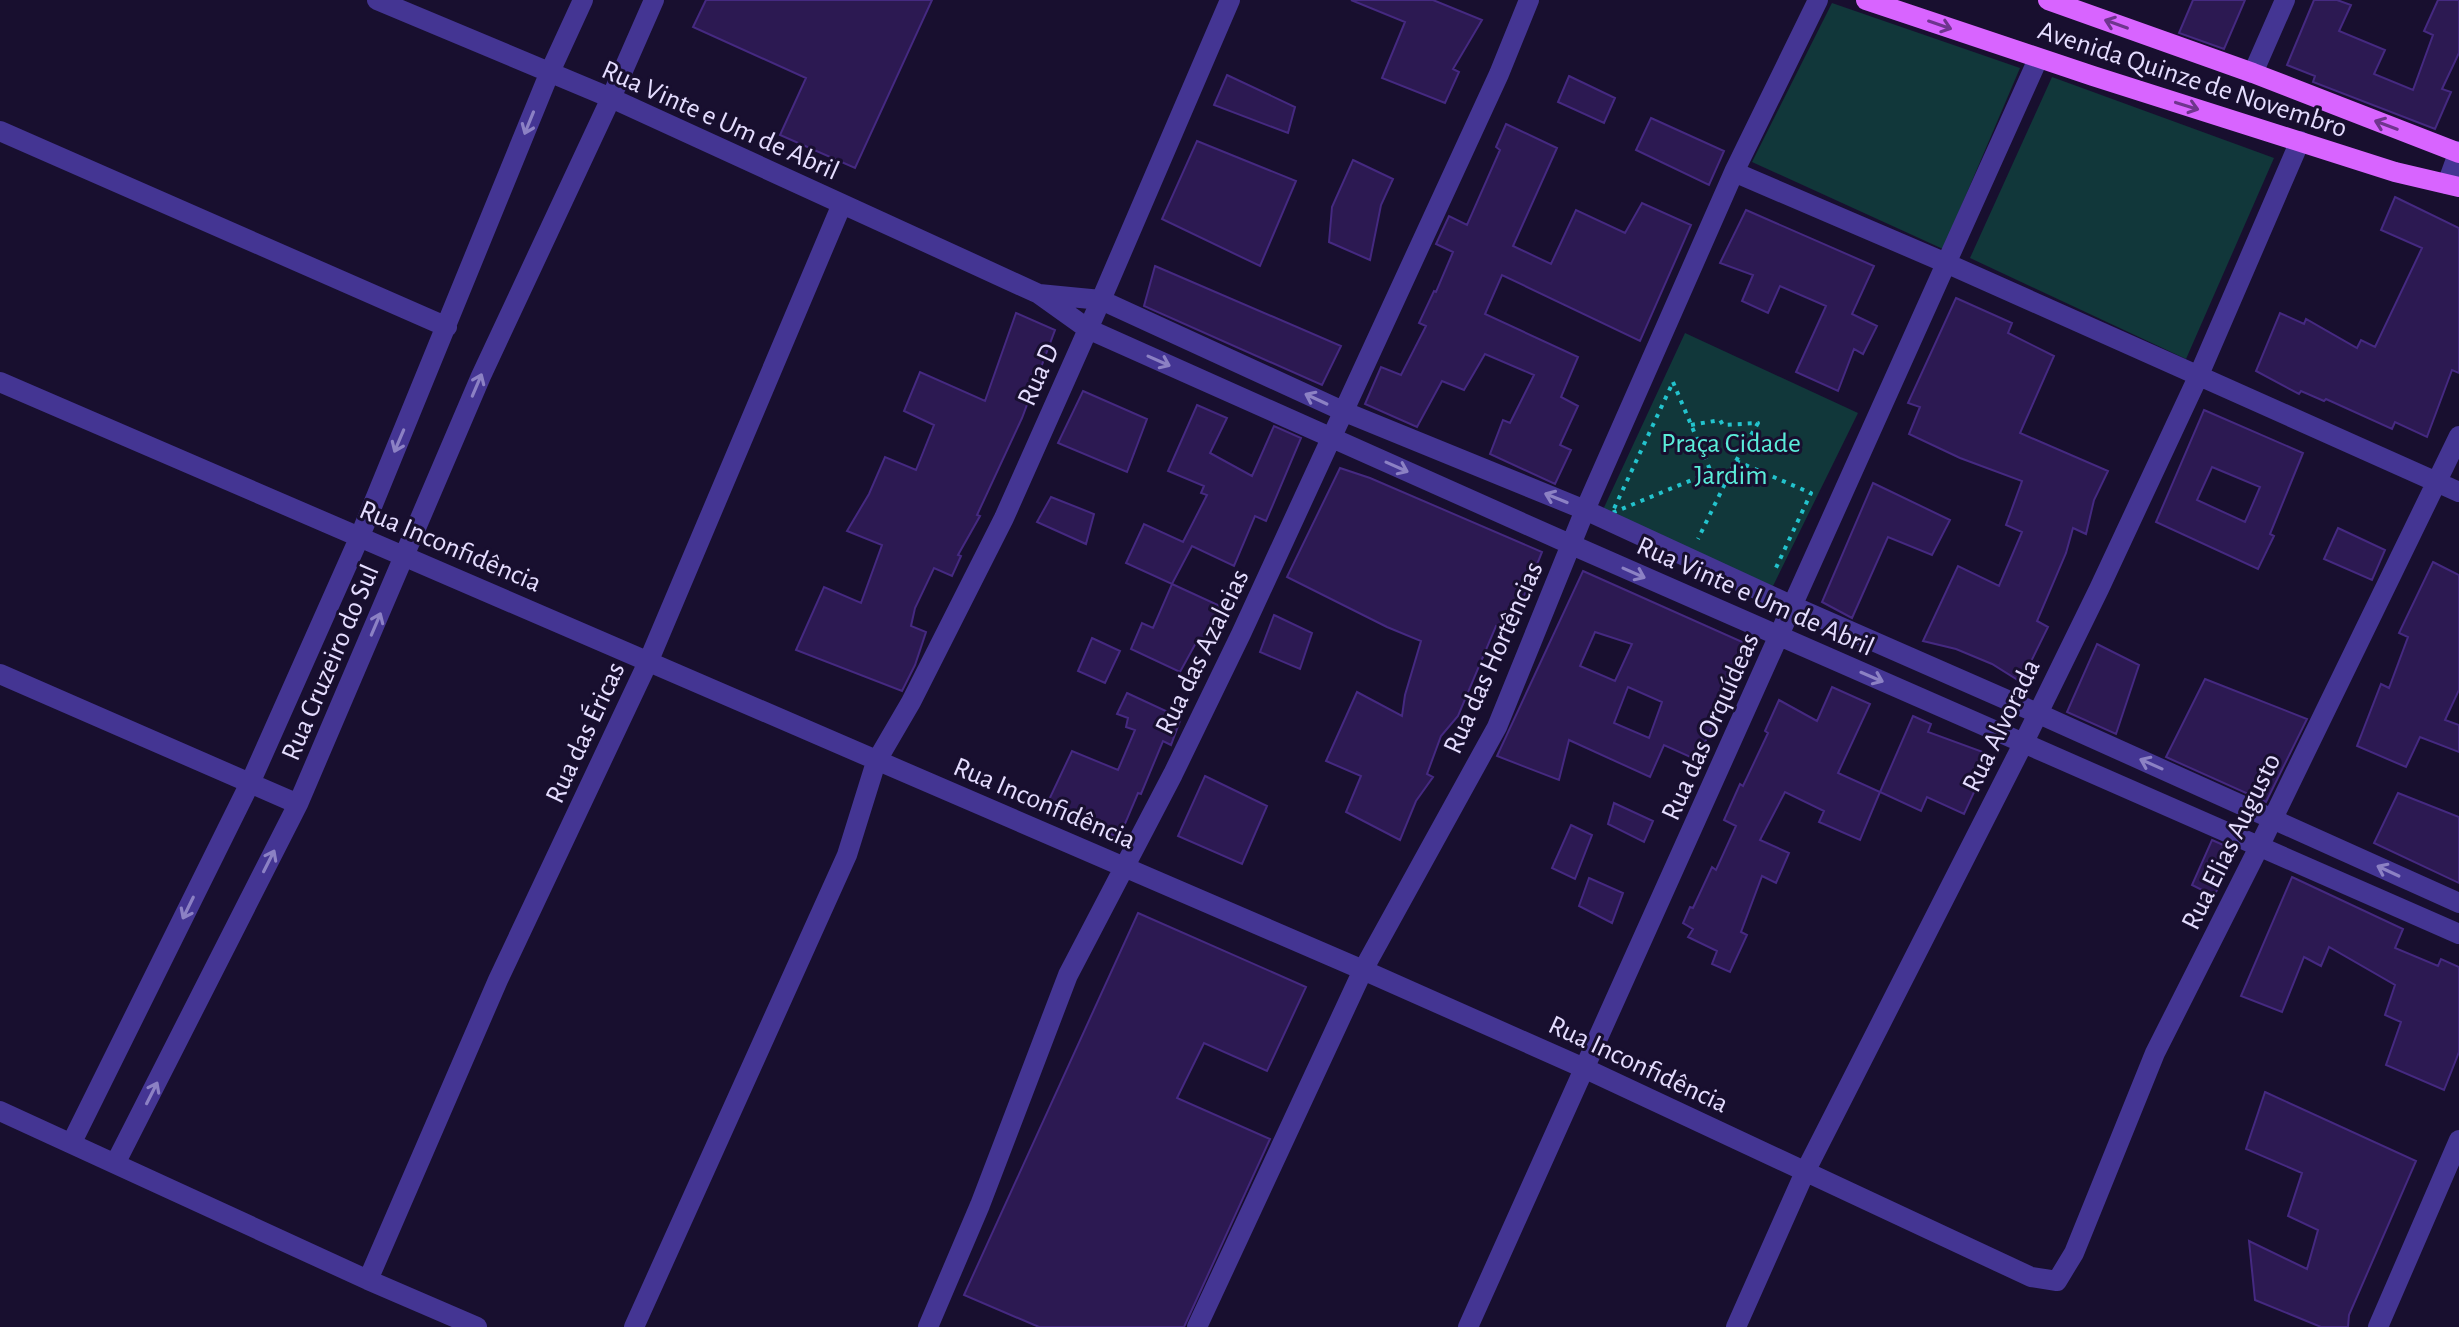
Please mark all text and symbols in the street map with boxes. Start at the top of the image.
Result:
one-way arrow [2104,16,2129,31]
street label: Avenida Quinze de Novembro [2034,17,2350,143]
one-way arrow [1927,19,1952,34]
street label: Rua Vinte e Um de Abril [597,56,843,186]
one-way arrow [2173,99,2199,114]
one-way arrow [521,110,536,135]
one-way arrow [2374,117,2399,131]
street label: Rua D [1013,339,1065,410]
one-way arrow [1147,354,1171,369]
one-way arrow [471,373,486,397]
one-way arrow [1304,390,1328,405]
one-way arrow [391,428,406,453]
park label: Praça Cidade Jardim [1661,430,1801,490]
one-way arrow [1384,460,1408,475]
one-way arrow [1544,490,1569,505]
street label: Rua Inconfidência [355,496,545,598]
street label: Rua Vinte e Um de Abril [1632,532,1878,662]
street label: Rua das Hortências [1439,558,1549,758]
street label: Rua Cruzeiro do Sul [277,561,385,765]
street label: Rua das Azaleias [1151,565,1255,739]
one-way arrow [1621,566,1646,581]
one-way arrow [369,612,384,637]
street label: Rua das Orquídeas [1657,629,1765,825]
street label: Rua Alvorada [1958,655,2046,797]
street label: Rua das Éricas [538,657,631,808]
one-way arrow [1859,670,1884,685]
street label: Rua Elias Augusto [2177,749,2287,934]
street label: Rua Inconfidência [949,753,1139,855]
one-way arrow [2139,755,2164,770]
one-way arrow [262,849,277,873]
one-way arrow [2376,863,2400,878]
one-way arrow [180,895,196,919]
street label: Rua Inconfidência [1544,1011,1732,1119]
one-way arrow [144,1081,160,1105]

